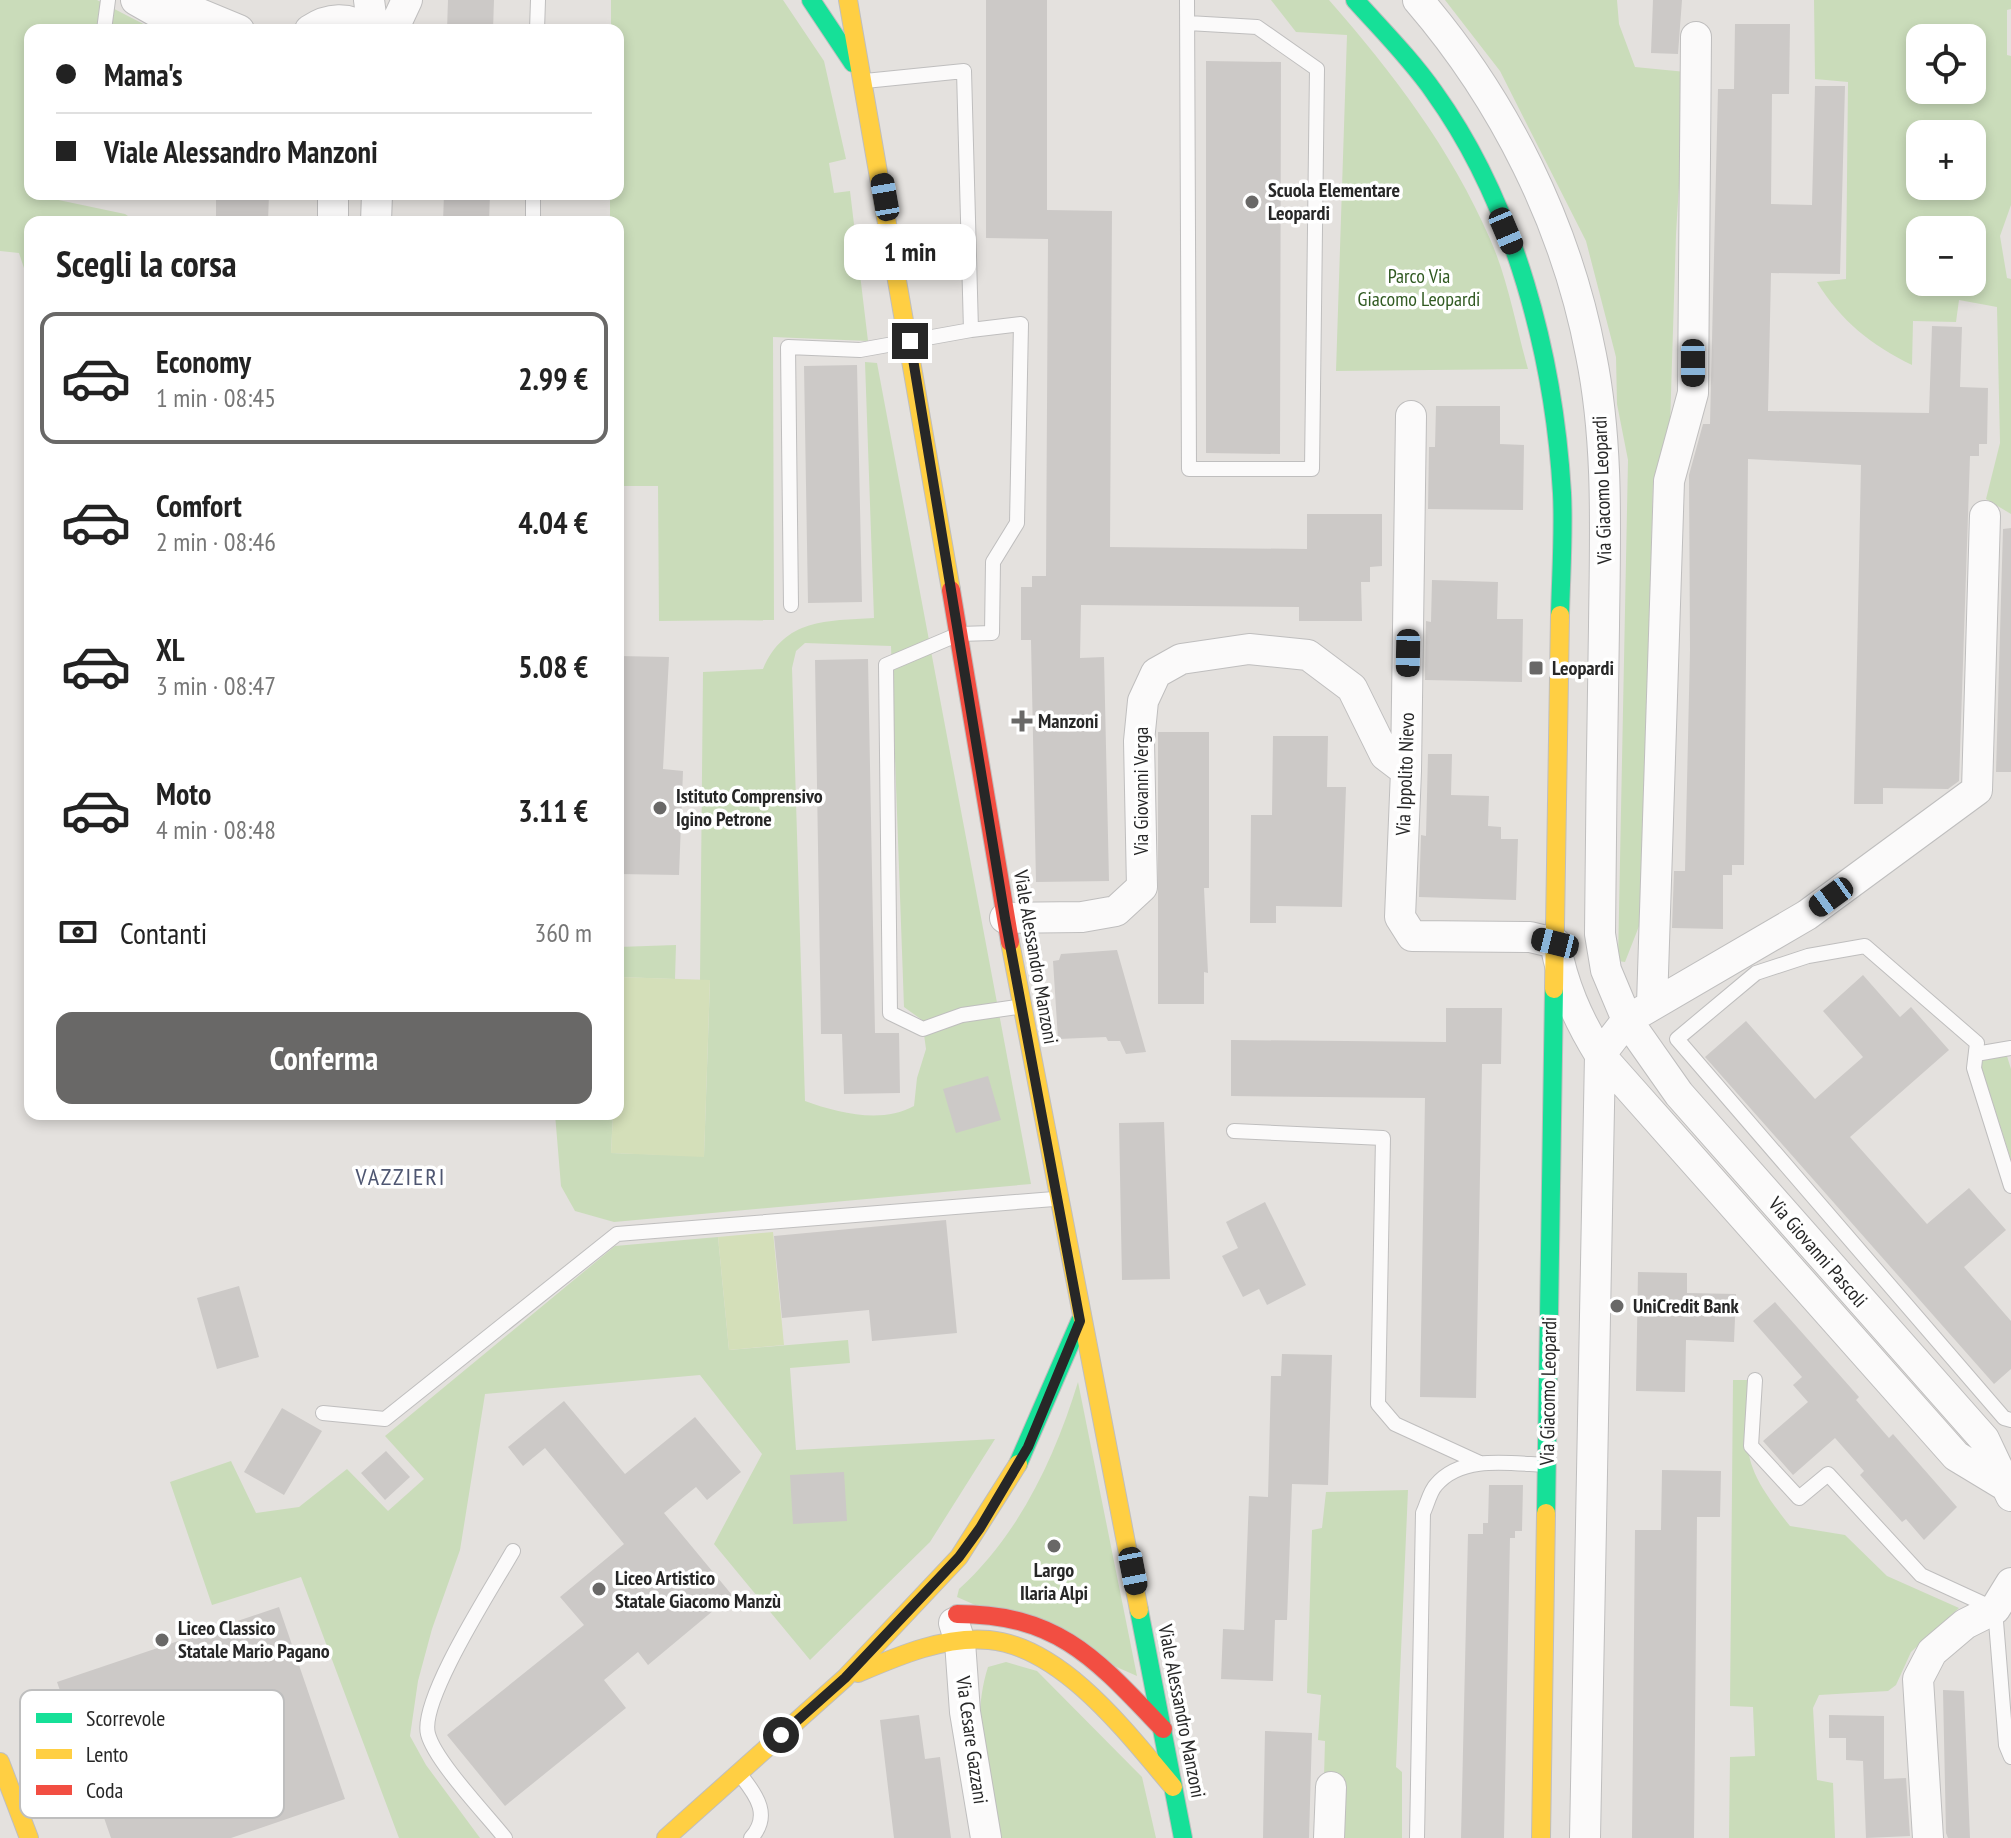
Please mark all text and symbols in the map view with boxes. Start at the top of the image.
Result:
map controls [1906,24,1986,296]
button: locate [1906,24,1986,104]
text: Mama's [104,55,183,94]
button: + [1906,120,1986,200]
text: Viale Alessandro Manzoni [104,132,378,171]
car [869,171,901,223]
place label: Scuola Elementare Leopardi [1268,177,1400,226]
marker: Scuola Elementare Leopardi [1243,193,1261,211]
car [1486,204,1526,258]
button: − [1906,216,1986,296]
callout: 1 min [844,225,976,281]
text: 1 min [884,235,936,268]
text: Scegli la corsa [56,240,237,287]
park label: Parco Via Giacomo Leopardi [1358,263,1480,312]
route end [892,323,928,359]
car [1681,339,1705,387]
icon: car [60,342,132,414]
text: Economy [156,342,251,381]
text: 2.99 € [518,359,588,398]
text: 1 min · 08:45 [156,381,276,414]
street label: Via Giacomo Leopardi [1586,415,1618,566]
icon: car [60,486,132,558]
text: Comfort [156,486,242,525]
text: 4.04 € [518,503,588,542]
text: 2 min · 08:46 [156,525,276,558]
car [1396,629,1420,677]
icon: car [60,630,132,702]
text: XL [156,630,185,669]
text: 5.08 € [518,647,588,686]
place label: Leopardi [1552,655,1614,681]
marker: Leopardi [1527,659,1545,677]
text: 3 min · 08:47 [156,669,276,702]
place label: Manzoni [1038,708,1098,734]
marker: Manzoni [1013,712,1031,730]
street label: Via Ippolito Nievo [1390,712,1420,837]
street label: Via Giovanni Verga [1128,727,1154,856]
icon: car [60,774,132,846]
text: Moto [156,774,211,813]
place label: Istituto Comprensivo Igino Petrone [676,783,823,832]
text: 3.11 € [518,791,588,830]
marker: Istituto Comprensivo Igino Petrone [651,799,669,817]
text: 4 min · 08:48 [156,813,276,846]
street label: Viale Alessandro Manzoni [1008,867,1064,1046]
car [1805,873,1857,921]
icon: cash [56,910,100,954]
text: Contanti [120,913,207,952]
text: 360 m [534,916,592,949]
car [1529,926,1581,960]
button: Conferma [56,1012,592,1104]
district label: VAZZIERI [355,1161,446,1192]
street label: Via Giovanni Pascoli [1762,1191,1873,1313]
place label: UniCredit Bank [1633,1293,1740,1319]
marker: UniCredit Bank [1608,1297,1626,1315]
street label: Via Giacomo Leopardi [1534,1316,1562,1467]
marker: Largo Ilaria Alpi [1045,1537,1063,1555]
car [1117,1545,1149,1597]
place label: Largo Ilaria Alpi [1020,1557,1088,1606]
place label: Liceo Artistico Statale Giacomo Manzù [615,1565,781,1614]
marker: Liceo Artistico Statale Giacomo Manzù [590,1580,608,1598]
place label: Liceo Classico Statale Mario Pagano [178,1615,330,1664]
street label: Viale Alessandro Manzoni [1152,1621,1212,1800]
marker: Liceo Classico Statale Mario Pagano [153,1631,171,1649]
street label: Via Cesare Gazzani [950,1673,994,1806]
legend [20,1690,284,1818]
text: Scorrevole [86,1704,165,1732]
route start [763,1717,799,1753]
text: Lento [86,1740,128,1768]
text: Coda [86,1776,123,1804]

